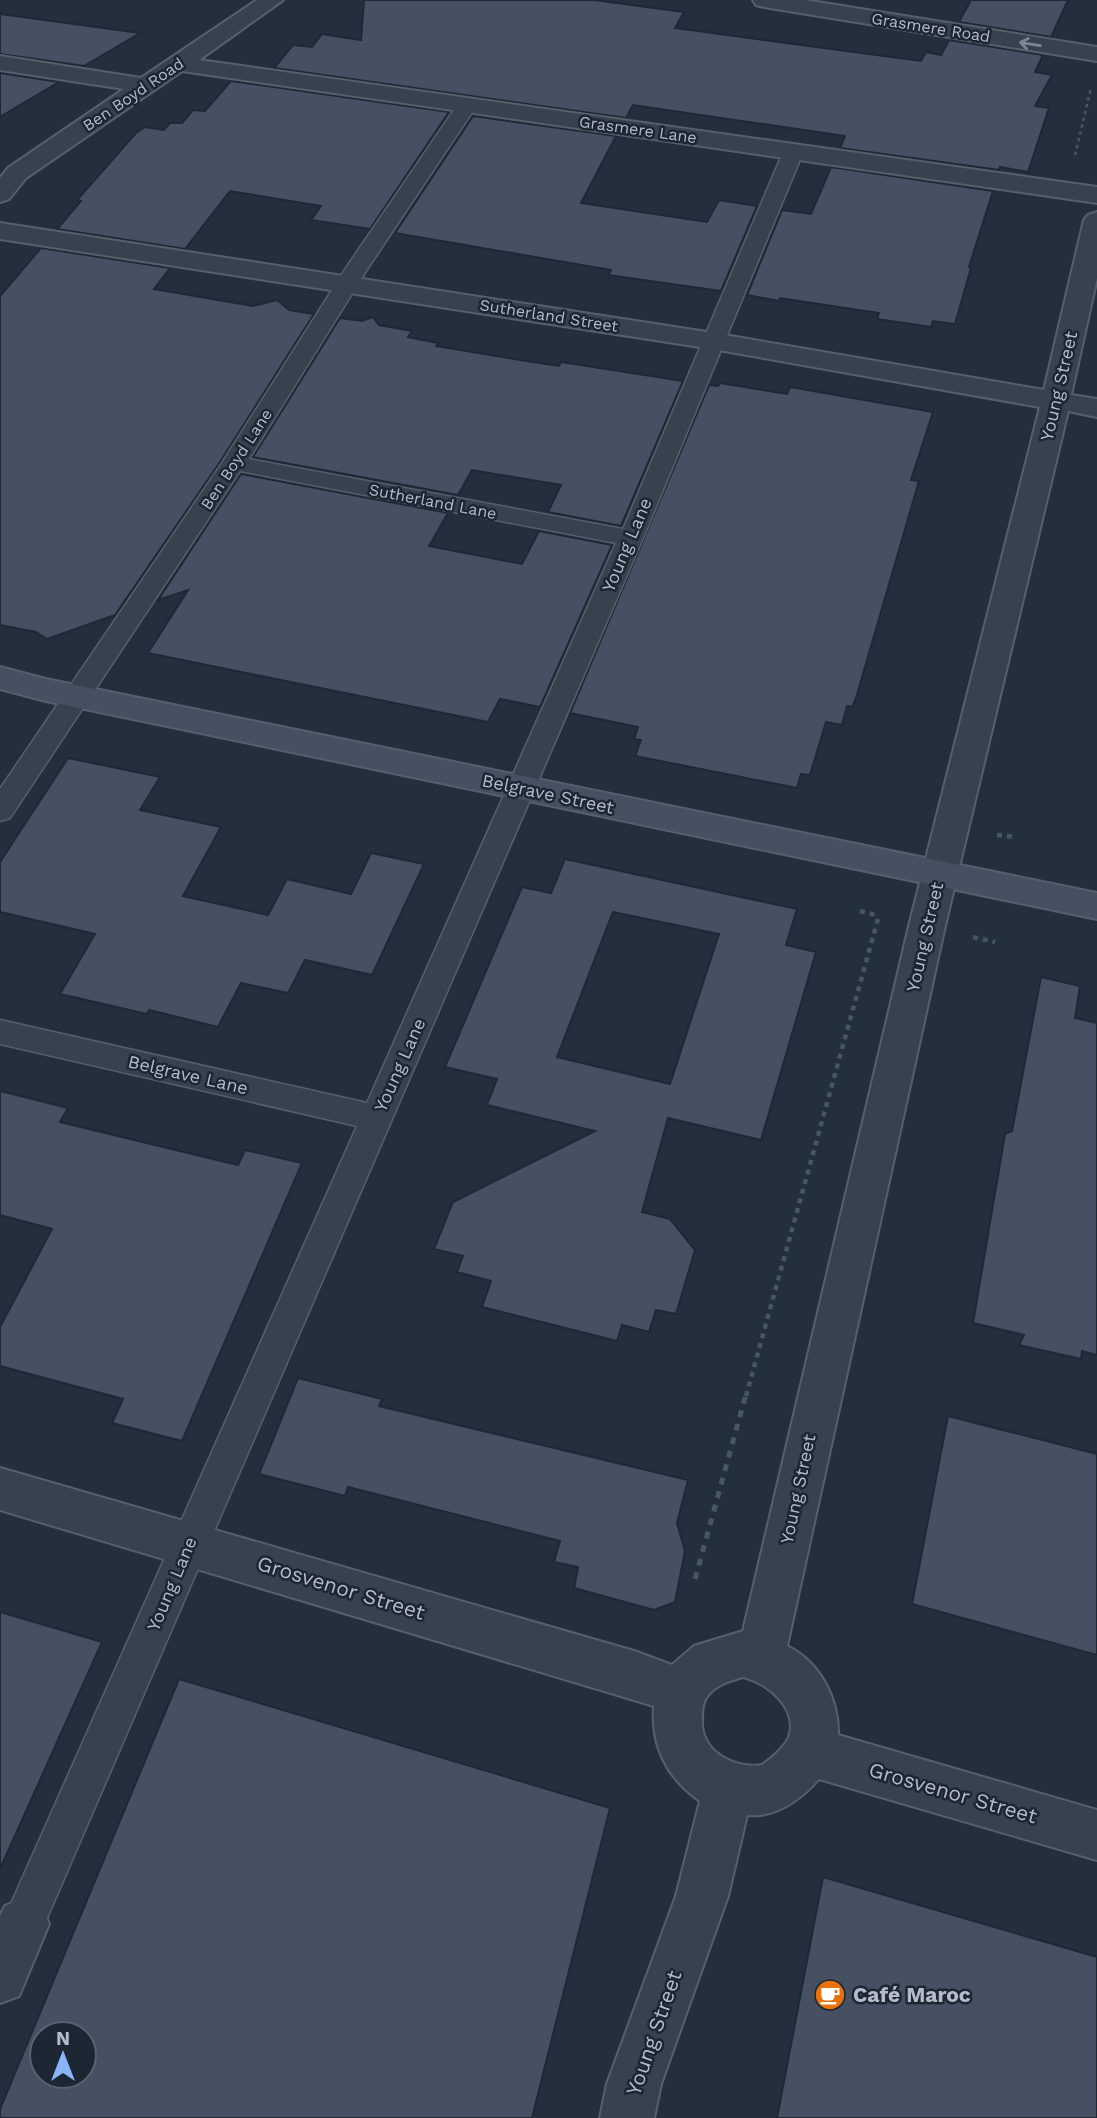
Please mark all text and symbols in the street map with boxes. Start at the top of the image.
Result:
street label: Grasmere Road [870,9,992,46]
one-way arrow [1019,37,1041,50]
street label: Ben Boyd Road [79,54,187,135]
street label: Grasmere Lane [578,112,698,147]
street label: Sutherland Street [478,295,620,336]
street label: Young Street [1036,329,1081,443]
street label: Ben Boyd Lane [197,405,276,513]
street label: Sutherland Lane [368,480,498,523]
street label: Young Lane [597,495,656,595]
street label: Belgrave Street [480,769,616,818]
street label: Young Street [902,880,947,994]
street label: Young Lane [370,1015,430,1115]
street label: Belgrave Lane [126,1050,250,1099]
street label: Young Street [776,1432,820,1546]
street label: Young Lane [142,1534,201,1634]
street label: Grosvenor Street [254,1550,428,1625]
street label: Grosvenor Street [866,1757,1040,1829]
street label: Young Street [620,1967,687,2099]
cafe icon: Café Maroc [813,1978,847,2012]
place label: Café Maroc [853,1982,971,2007]
north arrow [28,2020,98,2090]
text: N [56,2027,70,2050]

